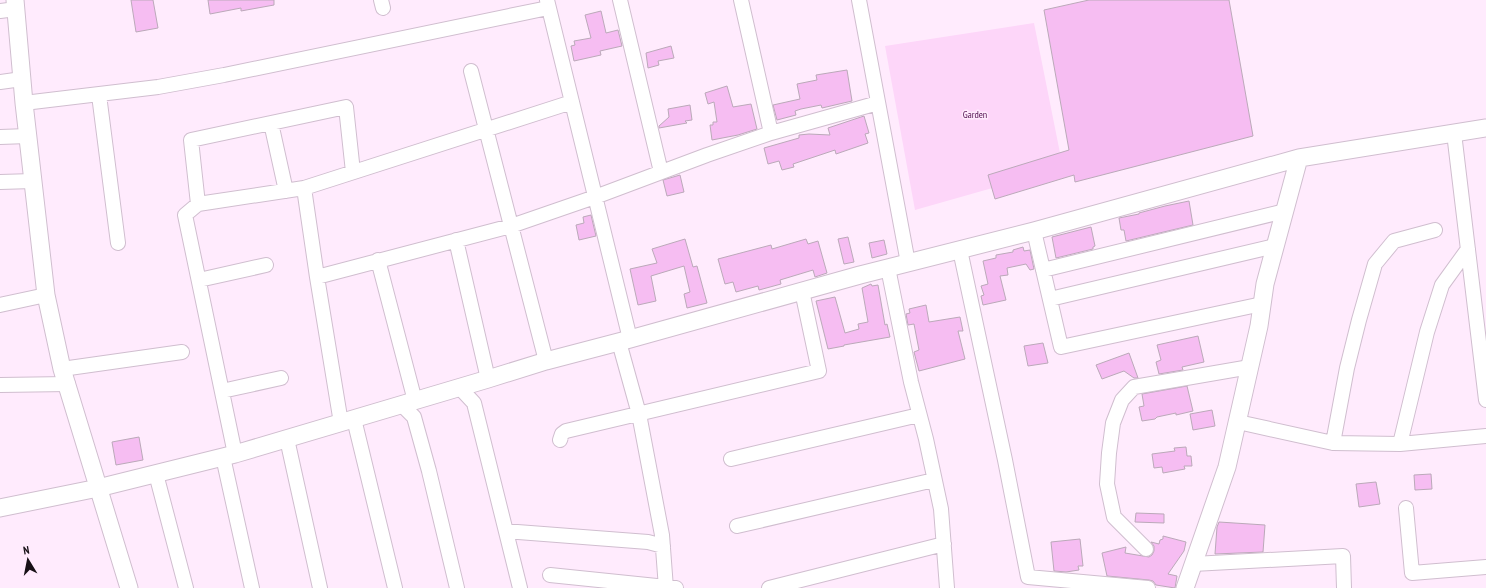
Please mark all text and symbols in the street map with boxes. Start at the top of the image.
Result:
park label: Garden [963,108,987,121]
north arrow [8,540,48,580]
text: N [22,543,30,558]

